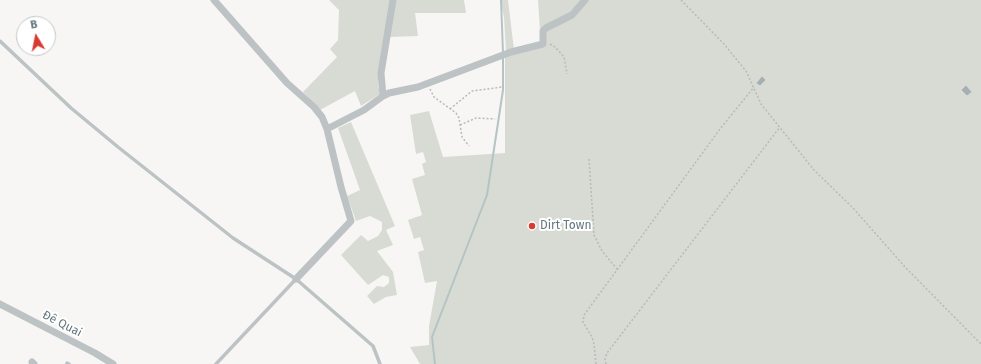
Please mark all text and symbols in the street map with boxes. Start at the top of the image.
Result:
north arrow [16,16,56,56]
text: B [30,18,38,32]
place label: Dirt Town [540,219,591,233]
marker: Dirt Town [527,221,537,231]
street label: Đê Quai [40,308,84,340]

